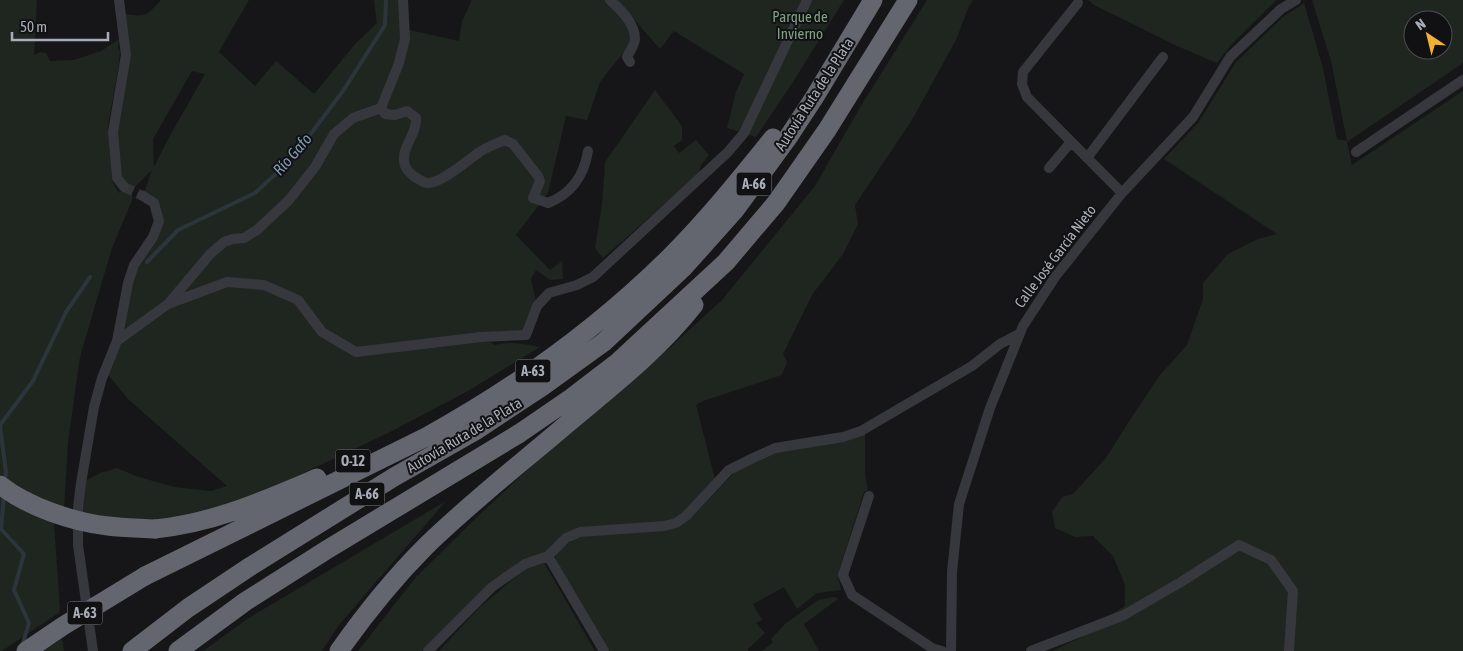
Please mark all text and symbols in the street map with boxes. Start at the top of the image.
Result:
park label: Parque de Invierno [772,8,828,42]
scale bar [12,10,109,42]
north arrow [1403,10,1453,60]
text: N [1413,15,1429,33]
text: 50 m [20,18,47,35]
street label: Autovía Ruta de la Plata [771,34,857,154]
water label: Río Gafo [269,130,315,178]
road number: A-66 [736,172,772,195]
street label: Calle José García Nieto [1011,201,1099,311]
road number: A-63 [516,360,550,382]
street label: Autovía Ruta de la Plata [403,394,525,476]
road number: O-12 [336,450,370,472]
road number: A-66 [350,482,384,506]
road number: A-63 [68,602,102,624]

